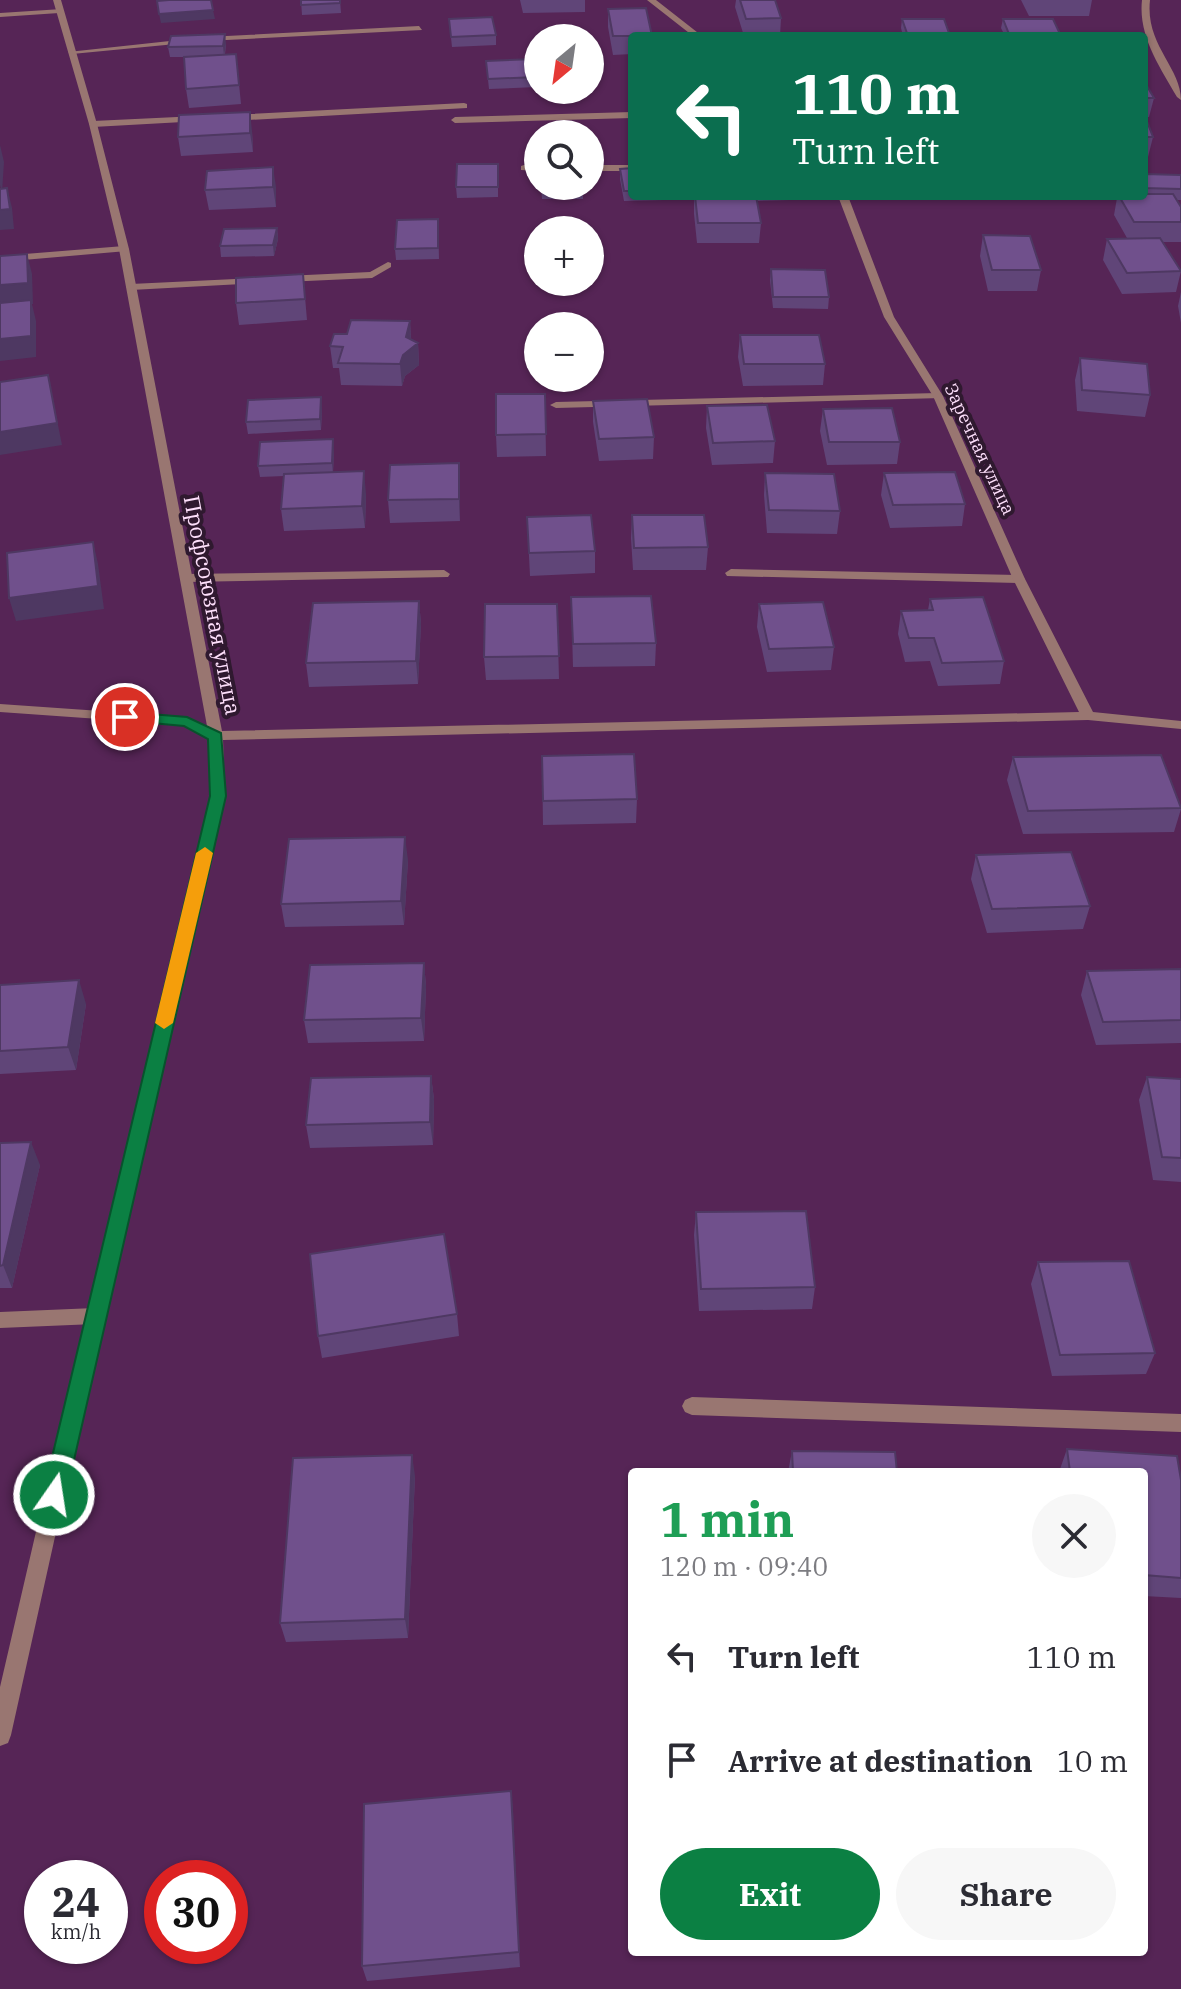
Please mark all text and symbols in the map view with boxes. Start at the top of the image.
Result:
north arrow [524,24,604,104]
map controls [524,24,604,392]
text: 110 m [792,57,960,129]
icon: left [660,64,764,168]
button: search [524,120,604,200]
text: Turn left [792,127,939,174]
button: + [524,216,604,296]
button: − [524,312,604,392]
street label: Заречная улица [940,380,1021,519]
street label: Профсоюзная улица [178,493,248,717]
pin [91,683,159,751]
icon: arrive [103,695,147,739]
position arrow [12,1453,96,1537]
text: 1 min [660,1488,794,1550]
button: close [1032,1494,1116,1578]
text: 120 m · 09:40 [660,1549,828,1583]
icon: left [660,1634,704,1678]
text: Turn left [728,1637,860,1676]
text: 110 m [1026,1637,1116,1676]
icon: arrive [660,1738,704,1782]
text: Arrive at destination [728,1741,1033,1780]
text: 10 m [1057,1741,1128,1780]
button: Exit [660,1848,880,1940]
button: Share [896,1848,1116,1940]
speed limit sign: 30 [144,1860,248,1964]
text: 24 [52,1876,100,1928]
text: km/h [51,1918,101,1945]

